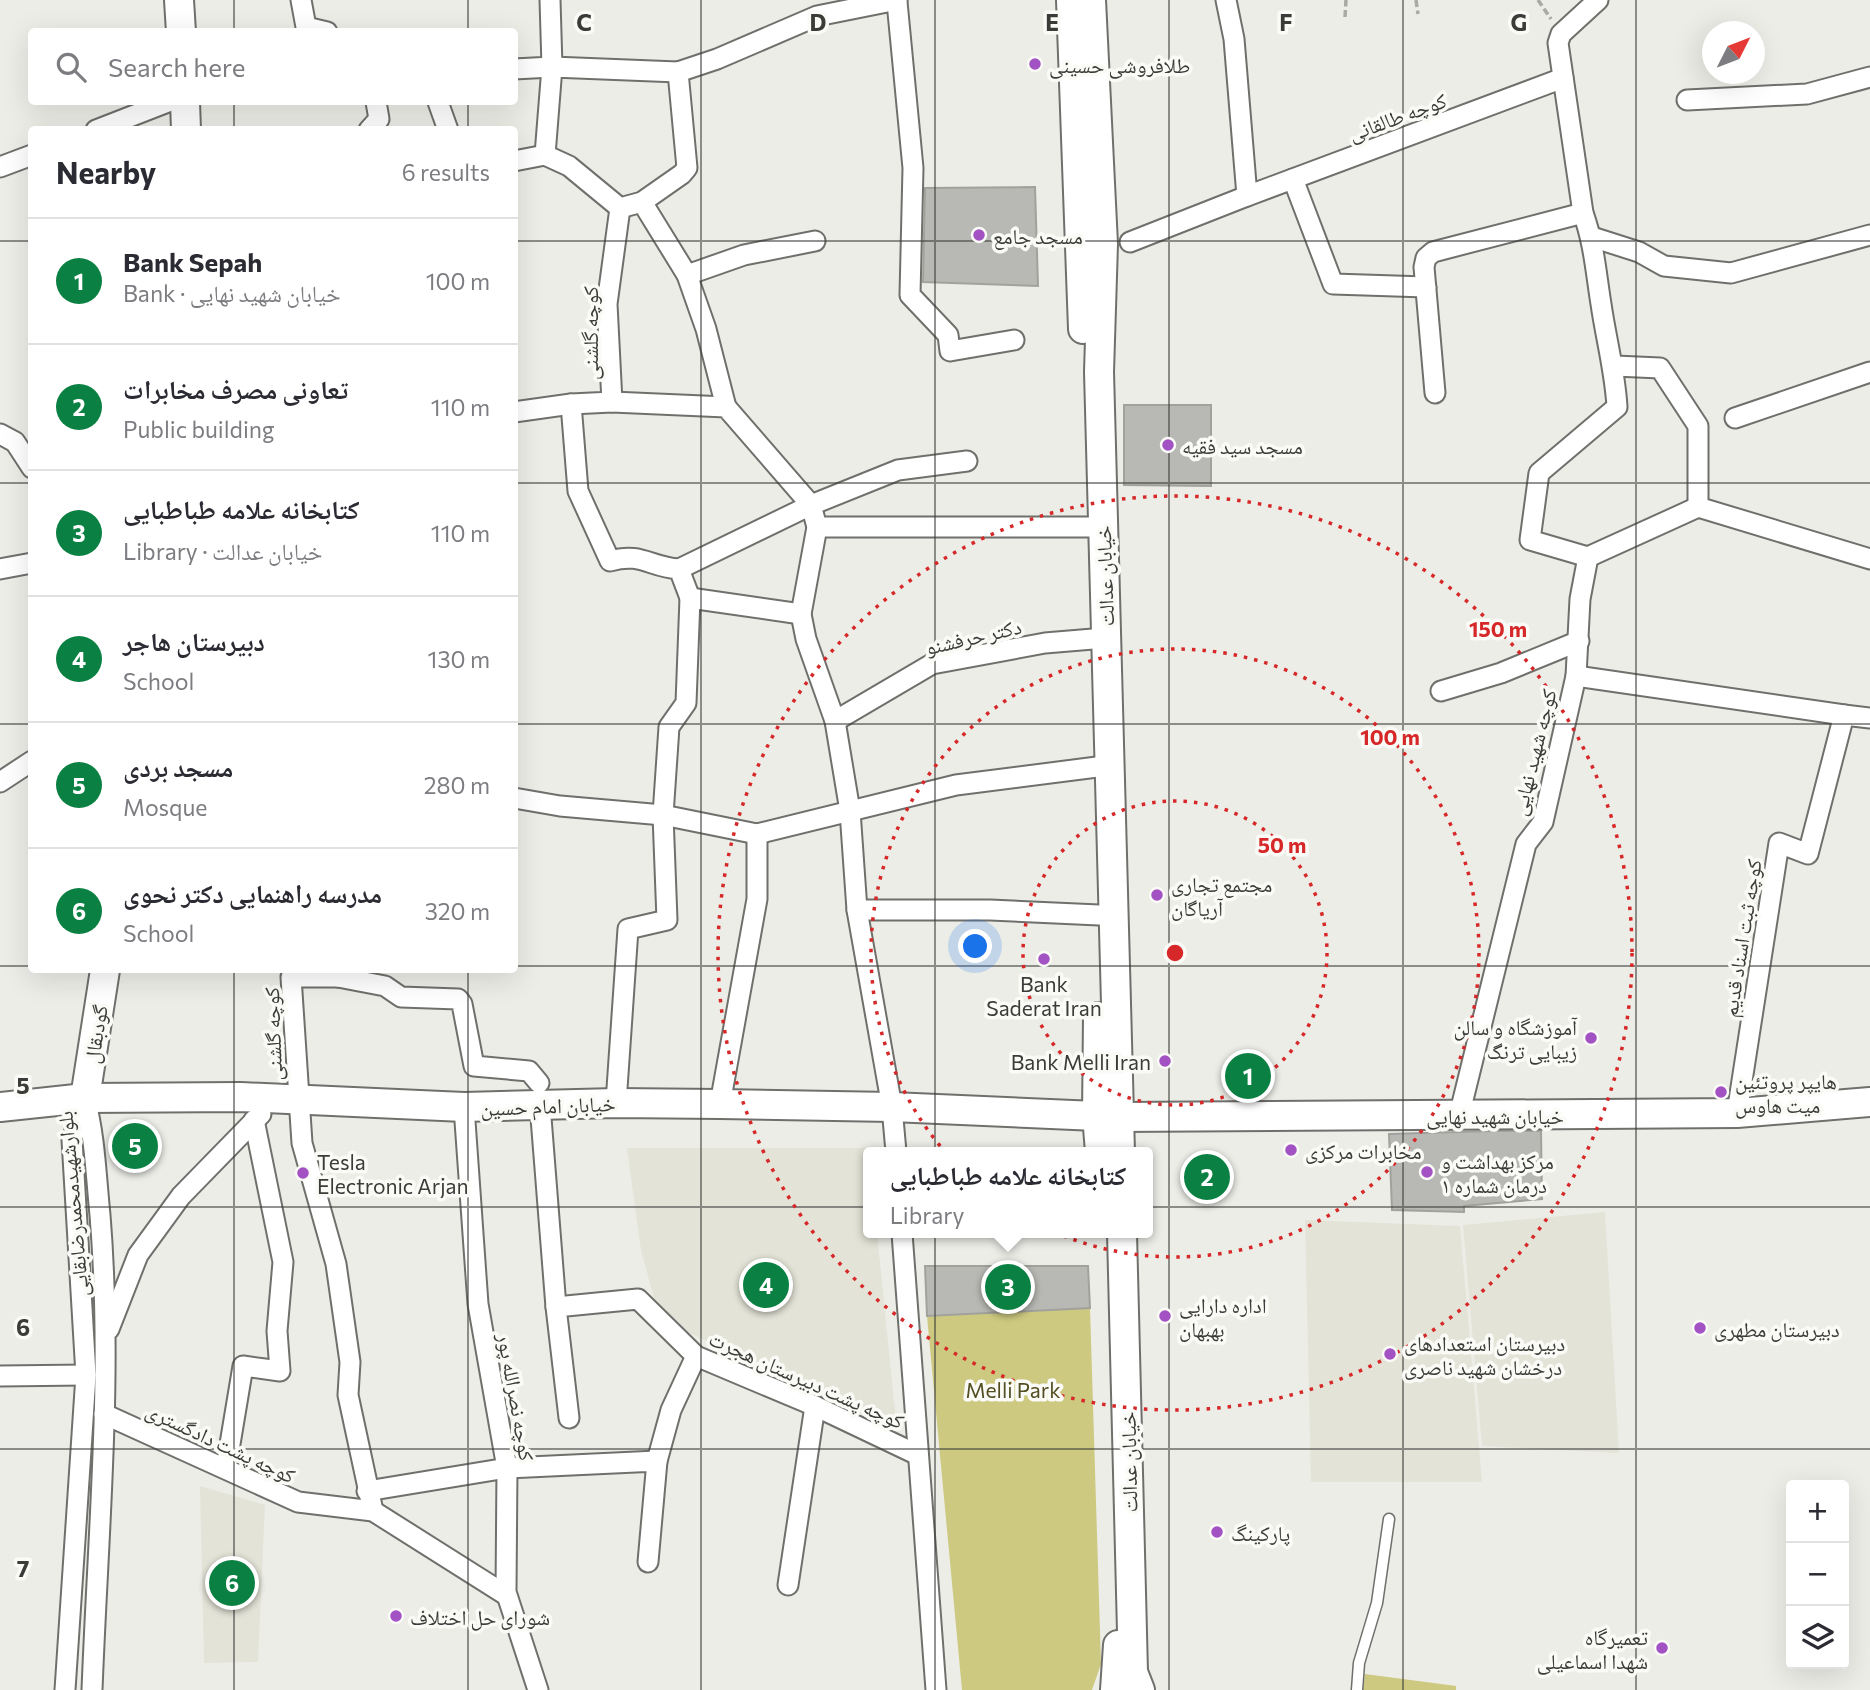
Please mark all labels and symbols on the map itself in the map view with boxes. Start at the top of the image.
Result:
text: C [576,8,592,36]
text: D [810,8,827,36]
text: E [1045,8,1059,36]
text: F [1279,8,1293,36]
text: G [1511,8,1527,36]
north arrow [1702,21,1765,84]
place label: طلافروشی حسینی [1049,52,1190,79]
marker: طلافروشی حسینی [1027,56,1043,72]
street label: کوچه طالقانی [1344,87,1450,147]
place label: مسجد جامع [993,223,1083,250]
marker: مسجد جامع [971,227,987,243]
street label: کوچه گلشنی [577,286,604,380]
place label: مسجد سید فقیه [1182,433,1303,458]
marker: مسجد سید فقیه [1160,437,1176,453]
street label: خیابان عدالت [1090,525,1119,627]
street label: دکتر حرفشنو [922,613,1024,659]
text: 150 m [1469,616,1527,641]
street label: کوچه شهید نهایی [1505,686,1563,818]
text: 100 m [1360,724,1420,749]
text: 50 m [1258,832,1306,857]
street label: کوچه ثبت اسناد قدیم [1716,857,1769,1019]
place label: مجتمع تجاری آریاگان [1171,871,1272,921]
marker: مجتمع تجاری آریاگان [1149,887,1165,903]
your location [958,929,992,963]
centre of rings [1163,941,1187,965]
marker: Bank Saderat Iran [1036,951,1052,967]
place label: Bank Saderat Iran [986,971,1102,1020]
street label: کوچه گلشنی [258,986,288,1081]
street label: گودبقال [78,1003,113,1065]
place label: آموزشگاه و سالن زیبایی ترنگ [1453,1014,1578,1065]
marker: آموزشگاه و سالن زیبایی ترنگ [1583,1030,1599,1046]
place label: Bank Melli Iran [1011,1049,1151,1074]
pin: 1 [1225,1050,1271,1102]
marker: Bank Melli Iran [1157,1053,1173,1069]
place label: هایپر پروتئین میت هاوس [1735,1068,1837,1119]
text: 5 [16,1071,30,1099]
marker: هایپر پروتئین میت هاوس [1713,1084,1729,1100]
street label: خیابان امام حسین [480,1090,616,1123]
street label: خیابان شهید نهایی [1426,1103,1564,1130]
street label: بلوارشهیدمحمدرضابقایی [51,1110,95,1298]
pin: 5 [112,1120,158,1172]
place label: مخابرات مرکزی [1305,1138,1422,1164]
marker: مخابرات مرکزی [1283,1142,1299,1158]
place label: مرکز بهداشت و درمان شماره ۱ [1441,1148,1554,1198]
place label: Tesla Electronic Arjan [317,1149,469,1198]
pin: 2 [1184,1151,1230,1203]
marker: مرکز بهداشت و درمان شماره ۱ [1419,1164,1435,1180]
marker: Tesla Electronic Arjan [295,1165,311,1181]
pin: 4 [743,1259,789,1311]
pin: 3 [985,1261,1031,1313]
place label: اداره دارایی بهبهان [1179,1292,1267,1342]
marker: اداره دارایی بهبهان [1157,1308,1173,1324]
text: 6 [16,1313,30,1341]
place label: دبیرستان مطهری [1714,1316,1840,1342]
marker: دبیرستان مطهری [1692,1320,1708,1336]
street label: کوچه پشت دبیرستان هجرت [705,1325,909,1434]
street label: کوچه نصرالله پور [492,1330,541,1463]
place label: دبیرستان استعدادهای درخشان شهید ناصری [1404,1330,1565,1380]
marker: دبیرستان استعدادهای درخشان شهید ناصری [1382,1346,1398,1362]
park label: Melli Park [965,1377,1061,1402]
street label: کوچه پشت دادگستری [142,1396,300,1489]
street label: خیابان عدالت [1115,1411,1142,1513]
place label: پارکینگ [1231,1520,1290,1546]
marker: پارکینگ [1209,1524,1225,1540]
text: 7 [17,1554,29,1582]
pin: 6 [209,1557,255,1609]
place label: شورای حل اختلاف [410,1604,550,1631]
marker: شورای حل اختلاف [388,1608,404,1624]
place label: تعمیرگاه شهدا اسماعیلی [1537,1624,1648,1675]
marker: تعمیرگاه شهدا اسماعیلی [1654,1640,1670,1656]

